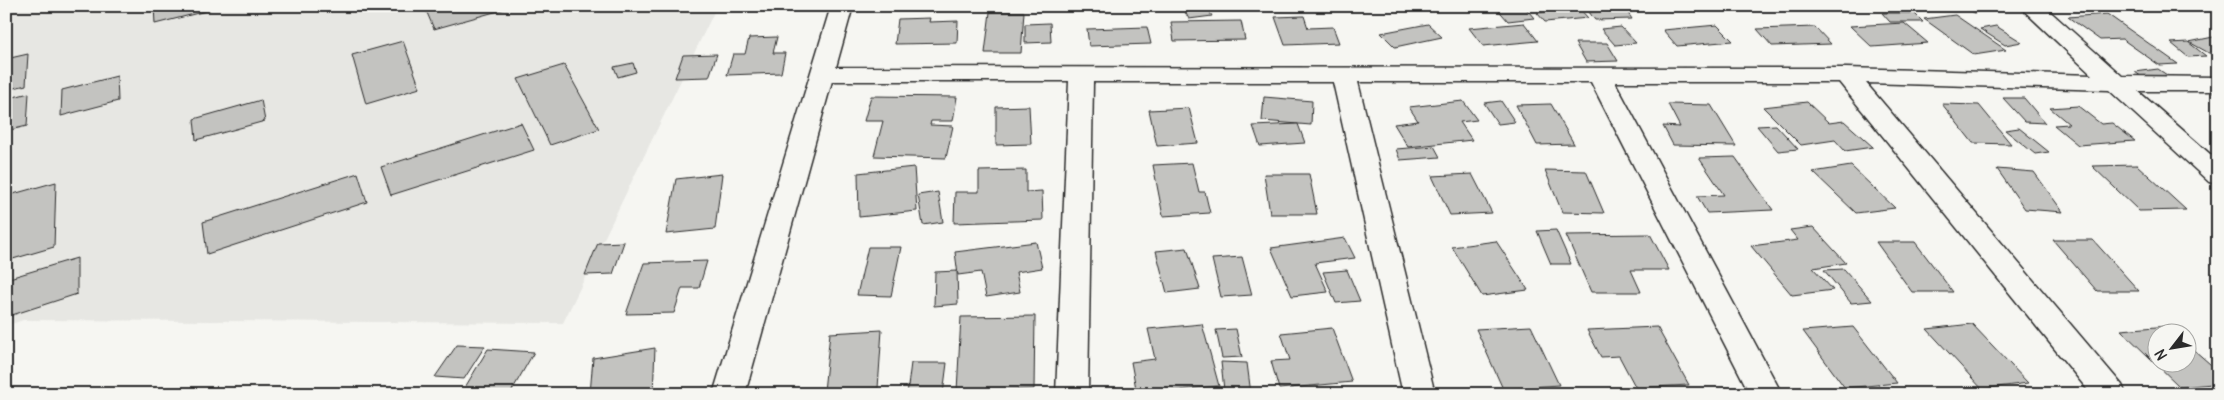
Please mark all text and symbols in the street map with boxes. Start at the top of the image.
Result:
north arrow [2146,322,2196,372]
text: N [2151,346,2171,363]

